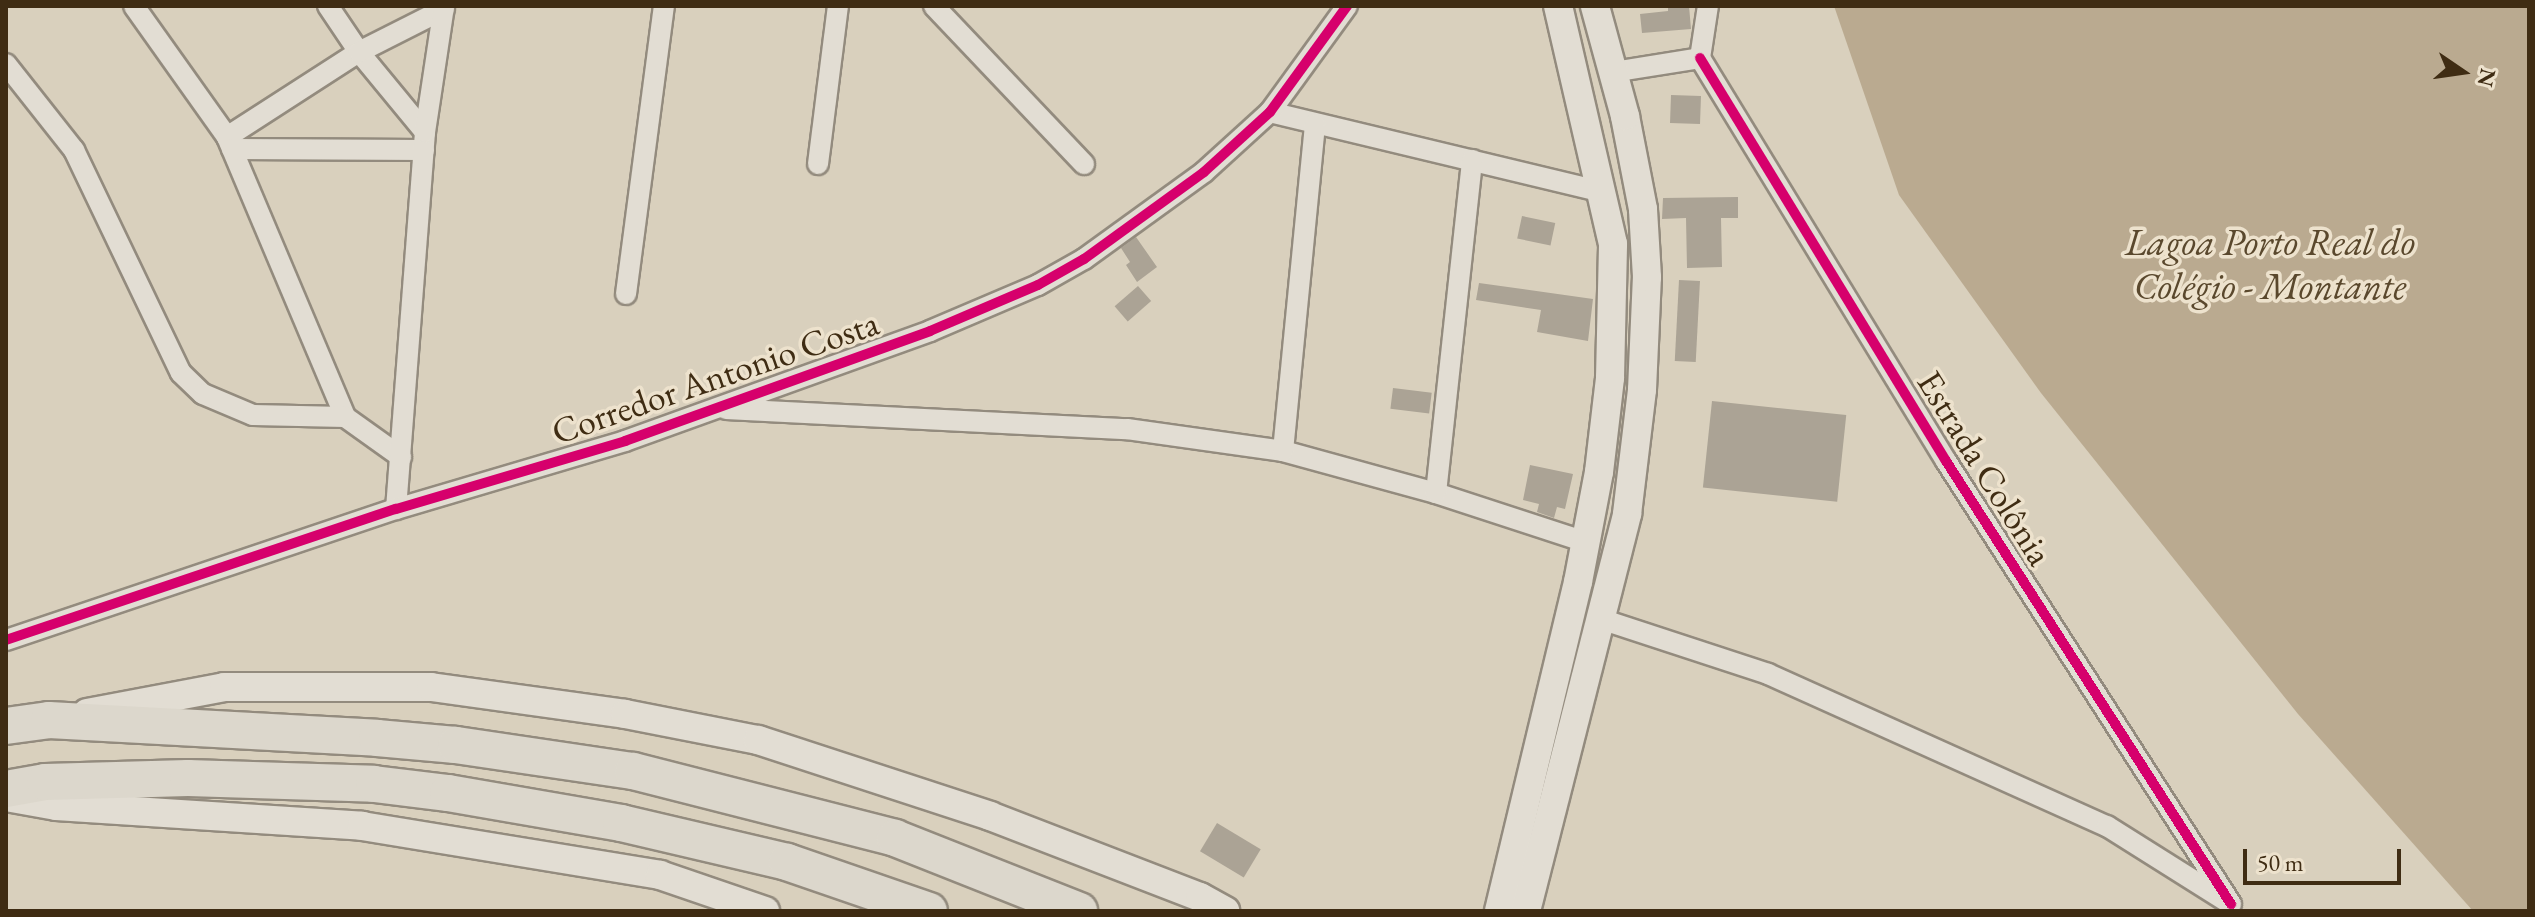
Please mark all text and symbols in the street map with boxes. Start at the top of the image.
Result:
north arrow [2423,32,2503,112]
text: N [2471,66,2503,89]
water label: Lagoa Porto Real do Colégio - Montante [2125,219,2415,308]
street label: Corredor Antonio Costa [546,301,884,453]
street label: Estrada Colônia [1908,363,2062,573]
scale bar [2247,833,2405,883]
text: 50 m [2257,847,2304,878]

